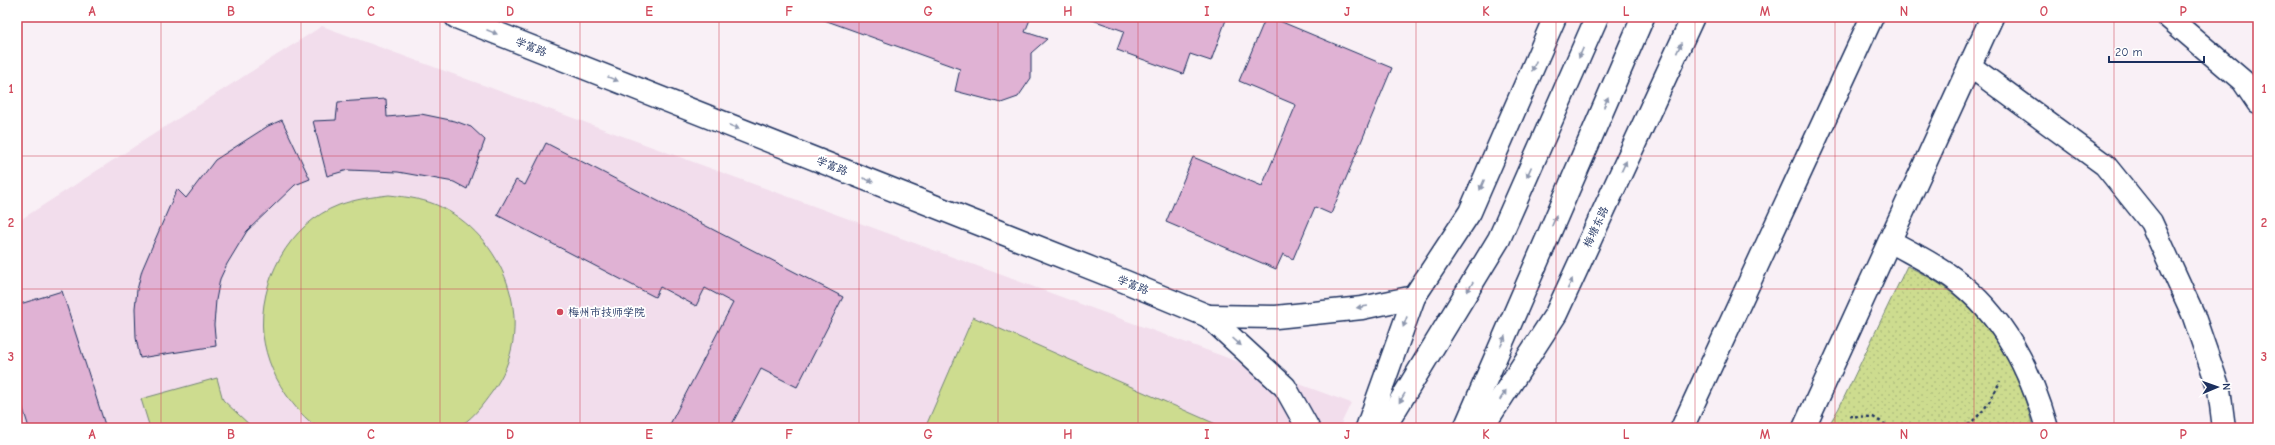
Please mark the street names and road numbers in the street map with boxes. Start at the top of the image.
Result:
street label: 学富路 [513,35,549,59]
street label: 学富路 [814,154,850,178]
street label: 梅塘东路 [1581,204,1611,250]
street label: 学富路 [1115,273,1151,297]

